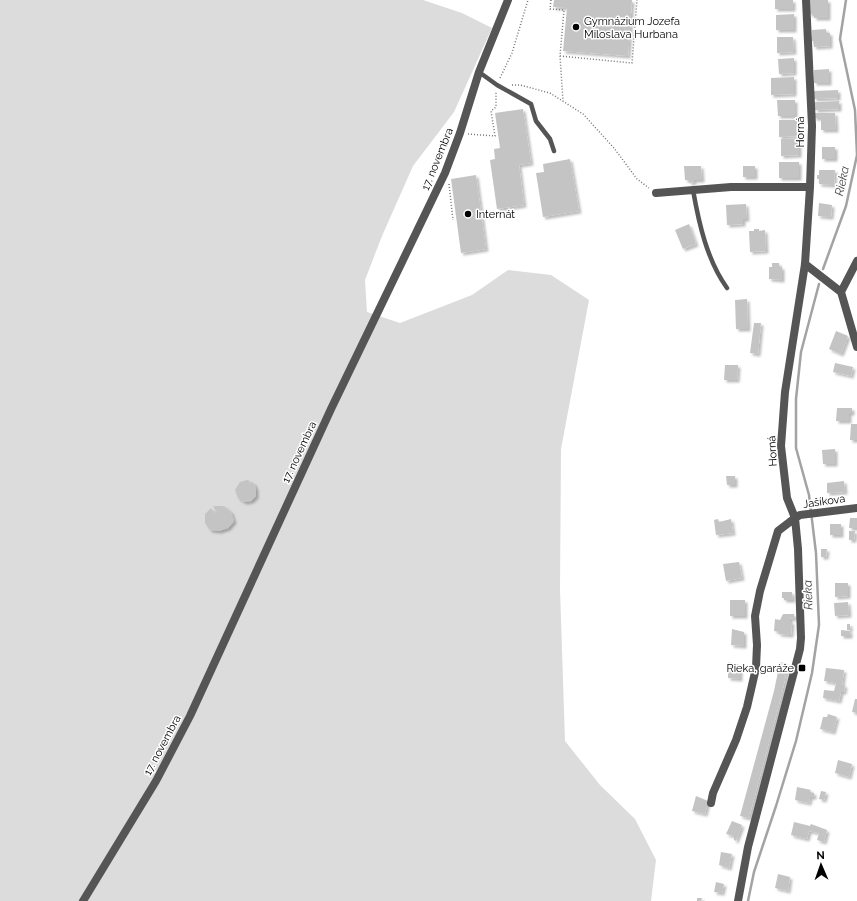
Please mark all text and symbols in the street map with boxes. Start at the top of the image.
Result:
place label: Gymnázium Jozefa Miloslava Hurbana [584,15,680,41]
marker: Gymnázium Jozefa Miloslava Hurbana [571,22,581,32]
street label: Horná [794,117,807,147]
street label: 17. novembra [419,126,456,192]
water label: Rieka [832,165,852,197]
place label: Internát [476,208,515,221]
marker: Internát [463,209,473,219]
street label: 17. novembra [280,419,319,485]
street label: Horná [765,435,780,467]
street label: Jašíkova [802,492,846,511]
water label: Rieka [800,580,816,610]
place label: Rieka, garáže [727,662,795,675]
marker: Rieka, garáže [797,663,807,673]
street label: 17. novembra [141,713,184,778]
north arrow [801,845,841,885]
text: N [816,849,825,862]

